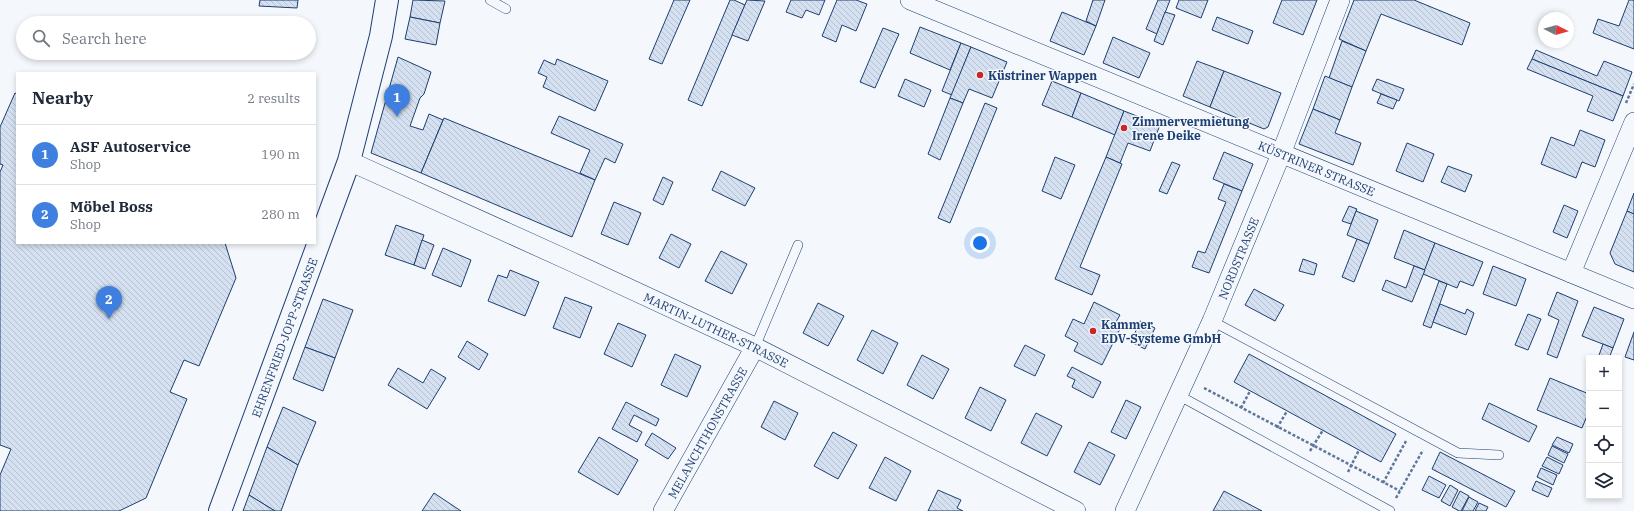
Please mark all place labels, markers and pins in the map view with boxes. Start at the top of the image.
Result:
place label: Küstriner Wappen [988,68,1097,83]
marker: Küstriner Wappen [975,70,985,80]
pin: 1 [384,84,410,117]
place label: Zimmervermietung Irene Deike [1132,114,1249,143]
marker: Zimmervermietung Irene Deike [1119,123,1129,133]
pin: 2 [96,286,122,319]
place label: Kammer EDV-Systeme GmbH [1101,317,1221,346]
marker: Kammer EDV-Systeme GmbH [1088,326,1098,336]

